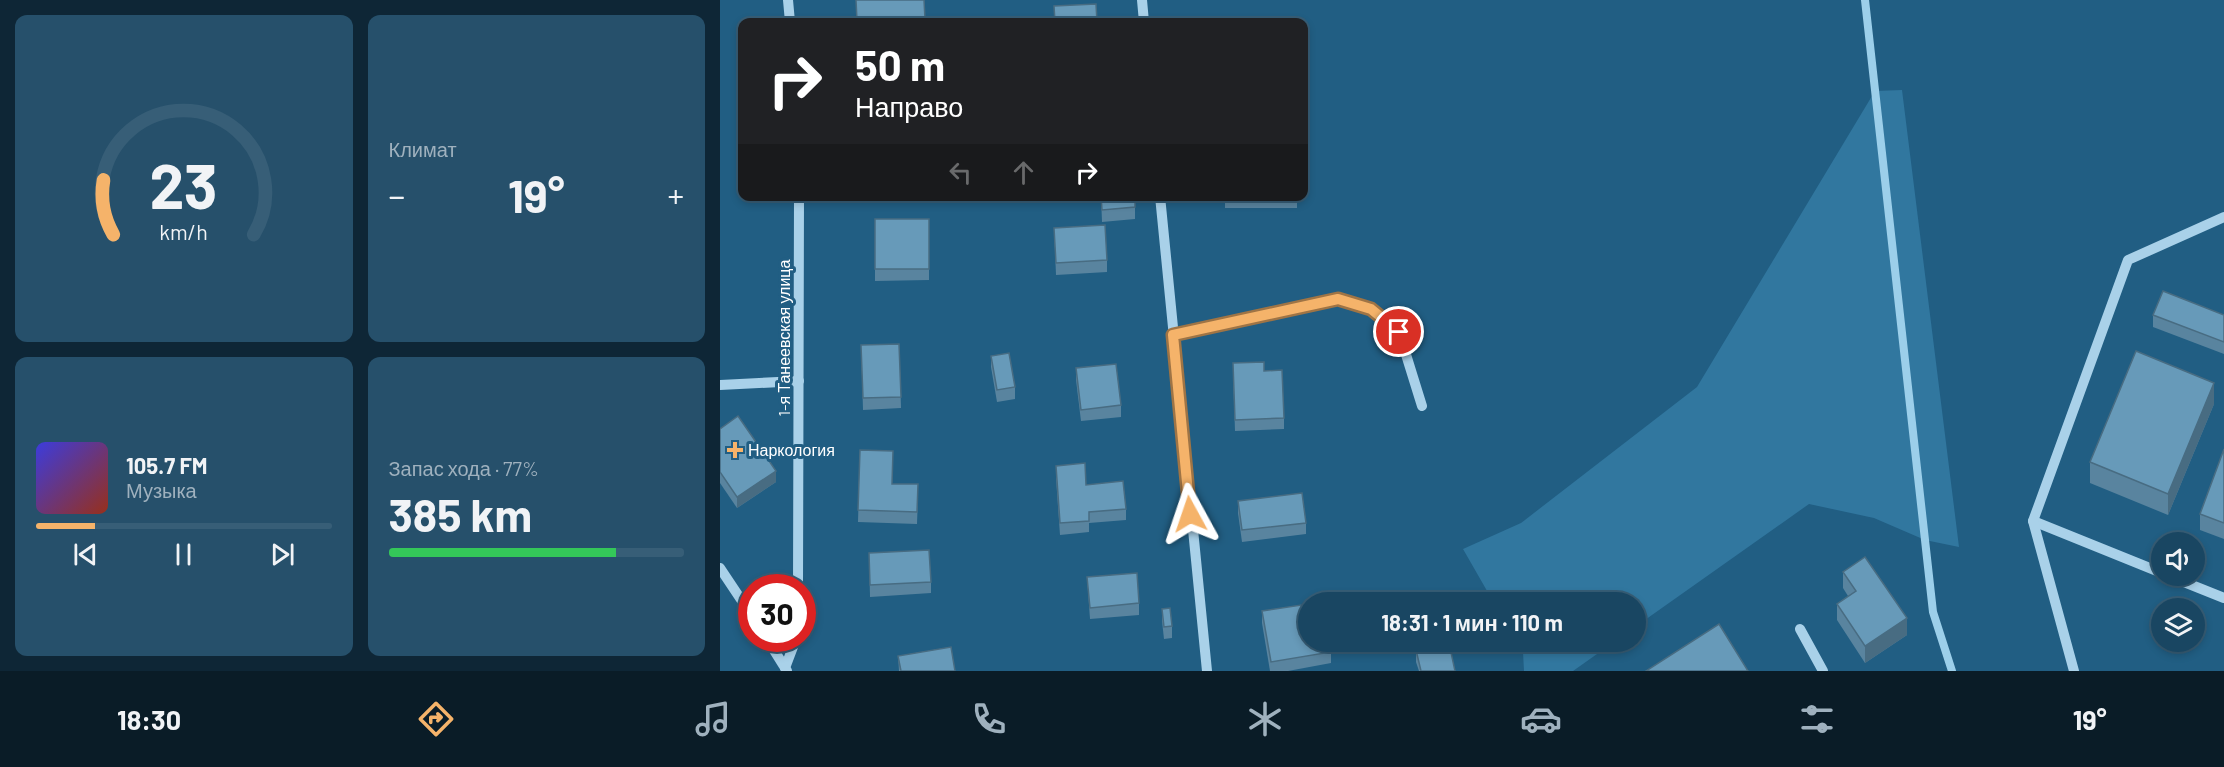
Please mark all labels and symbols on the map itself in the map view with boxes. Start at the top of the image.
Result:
street label: 1-я Танеевская улица [774,260,793,416]
pin [1373,306,1424,357]
place label: Наркология [748,440,835,459]
marker: Наркология [726,441,744,459]
position arrow [1158,482,1222,546]
speed limit sign: 30 [738,574,816,652]

